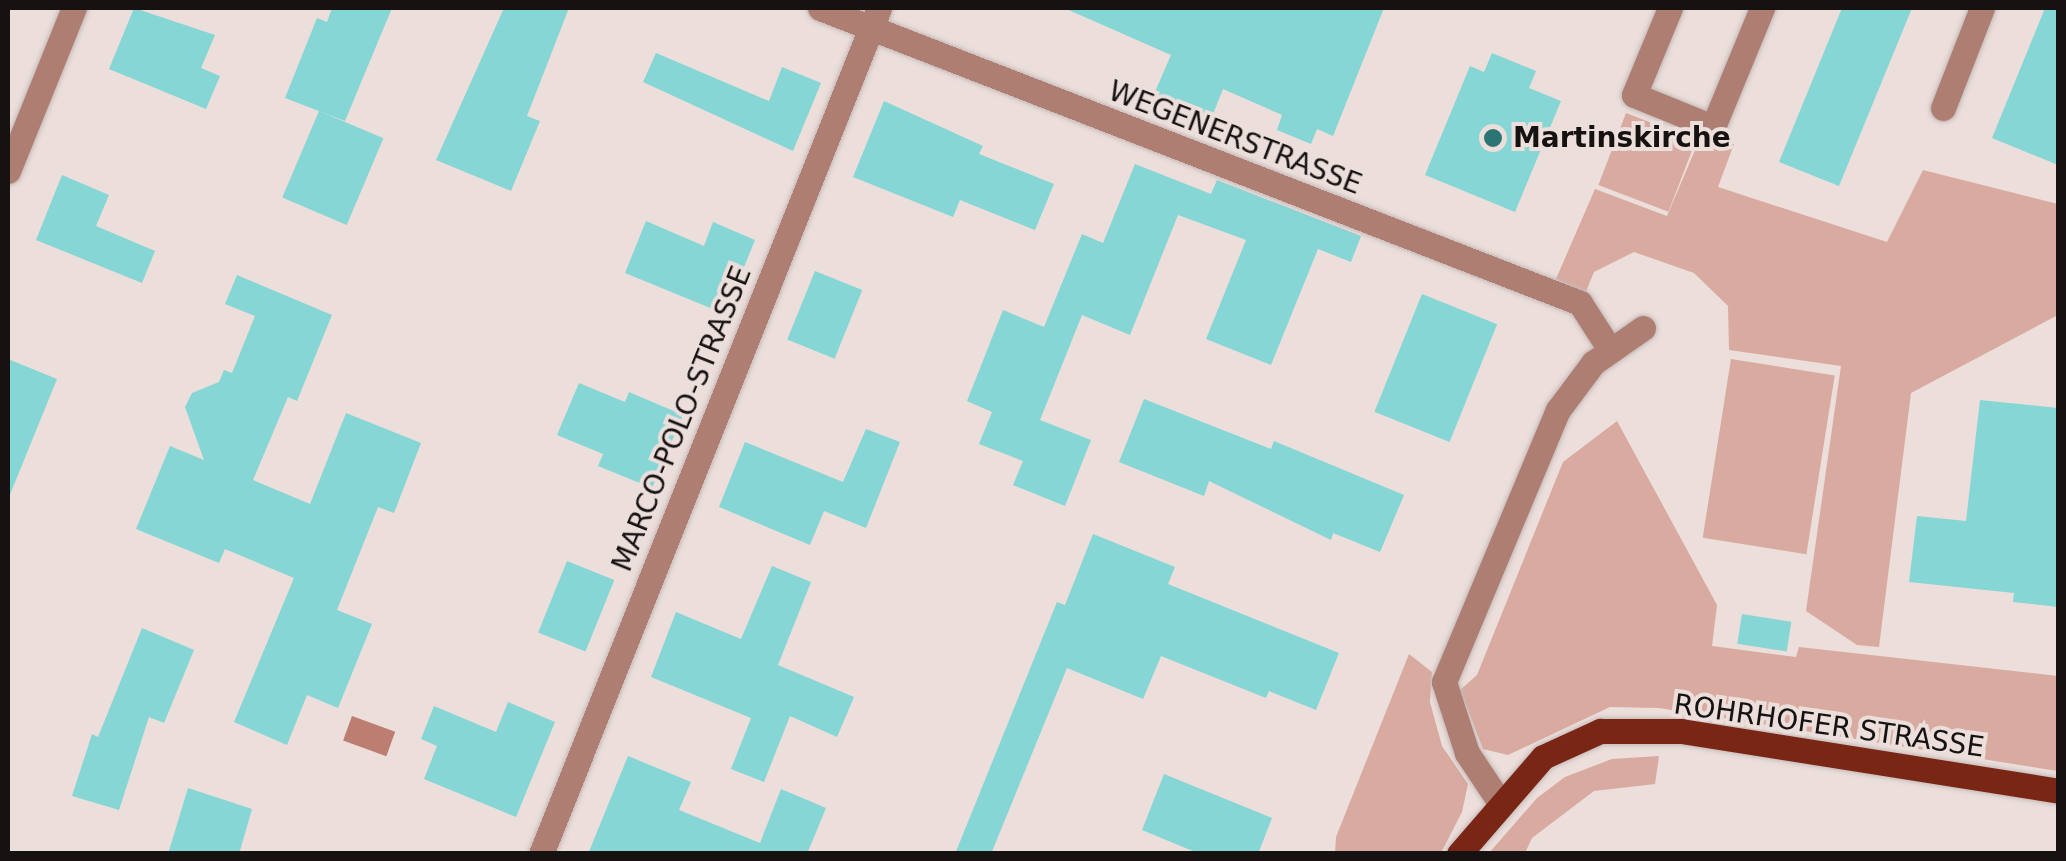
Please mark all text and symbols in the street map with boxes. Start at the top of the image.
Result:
street label: WEGENERSTRASSE [1104,74,1366,202]
place label: Martinskirche [1513,121,1731,155]
marker: Martinskirche [1482,127,1504,149]
street label: MARCO-POLO-STRASSE [605,262,759,576]
street label: ROHRHOFER STRASSE [1672,688,1986,764]

